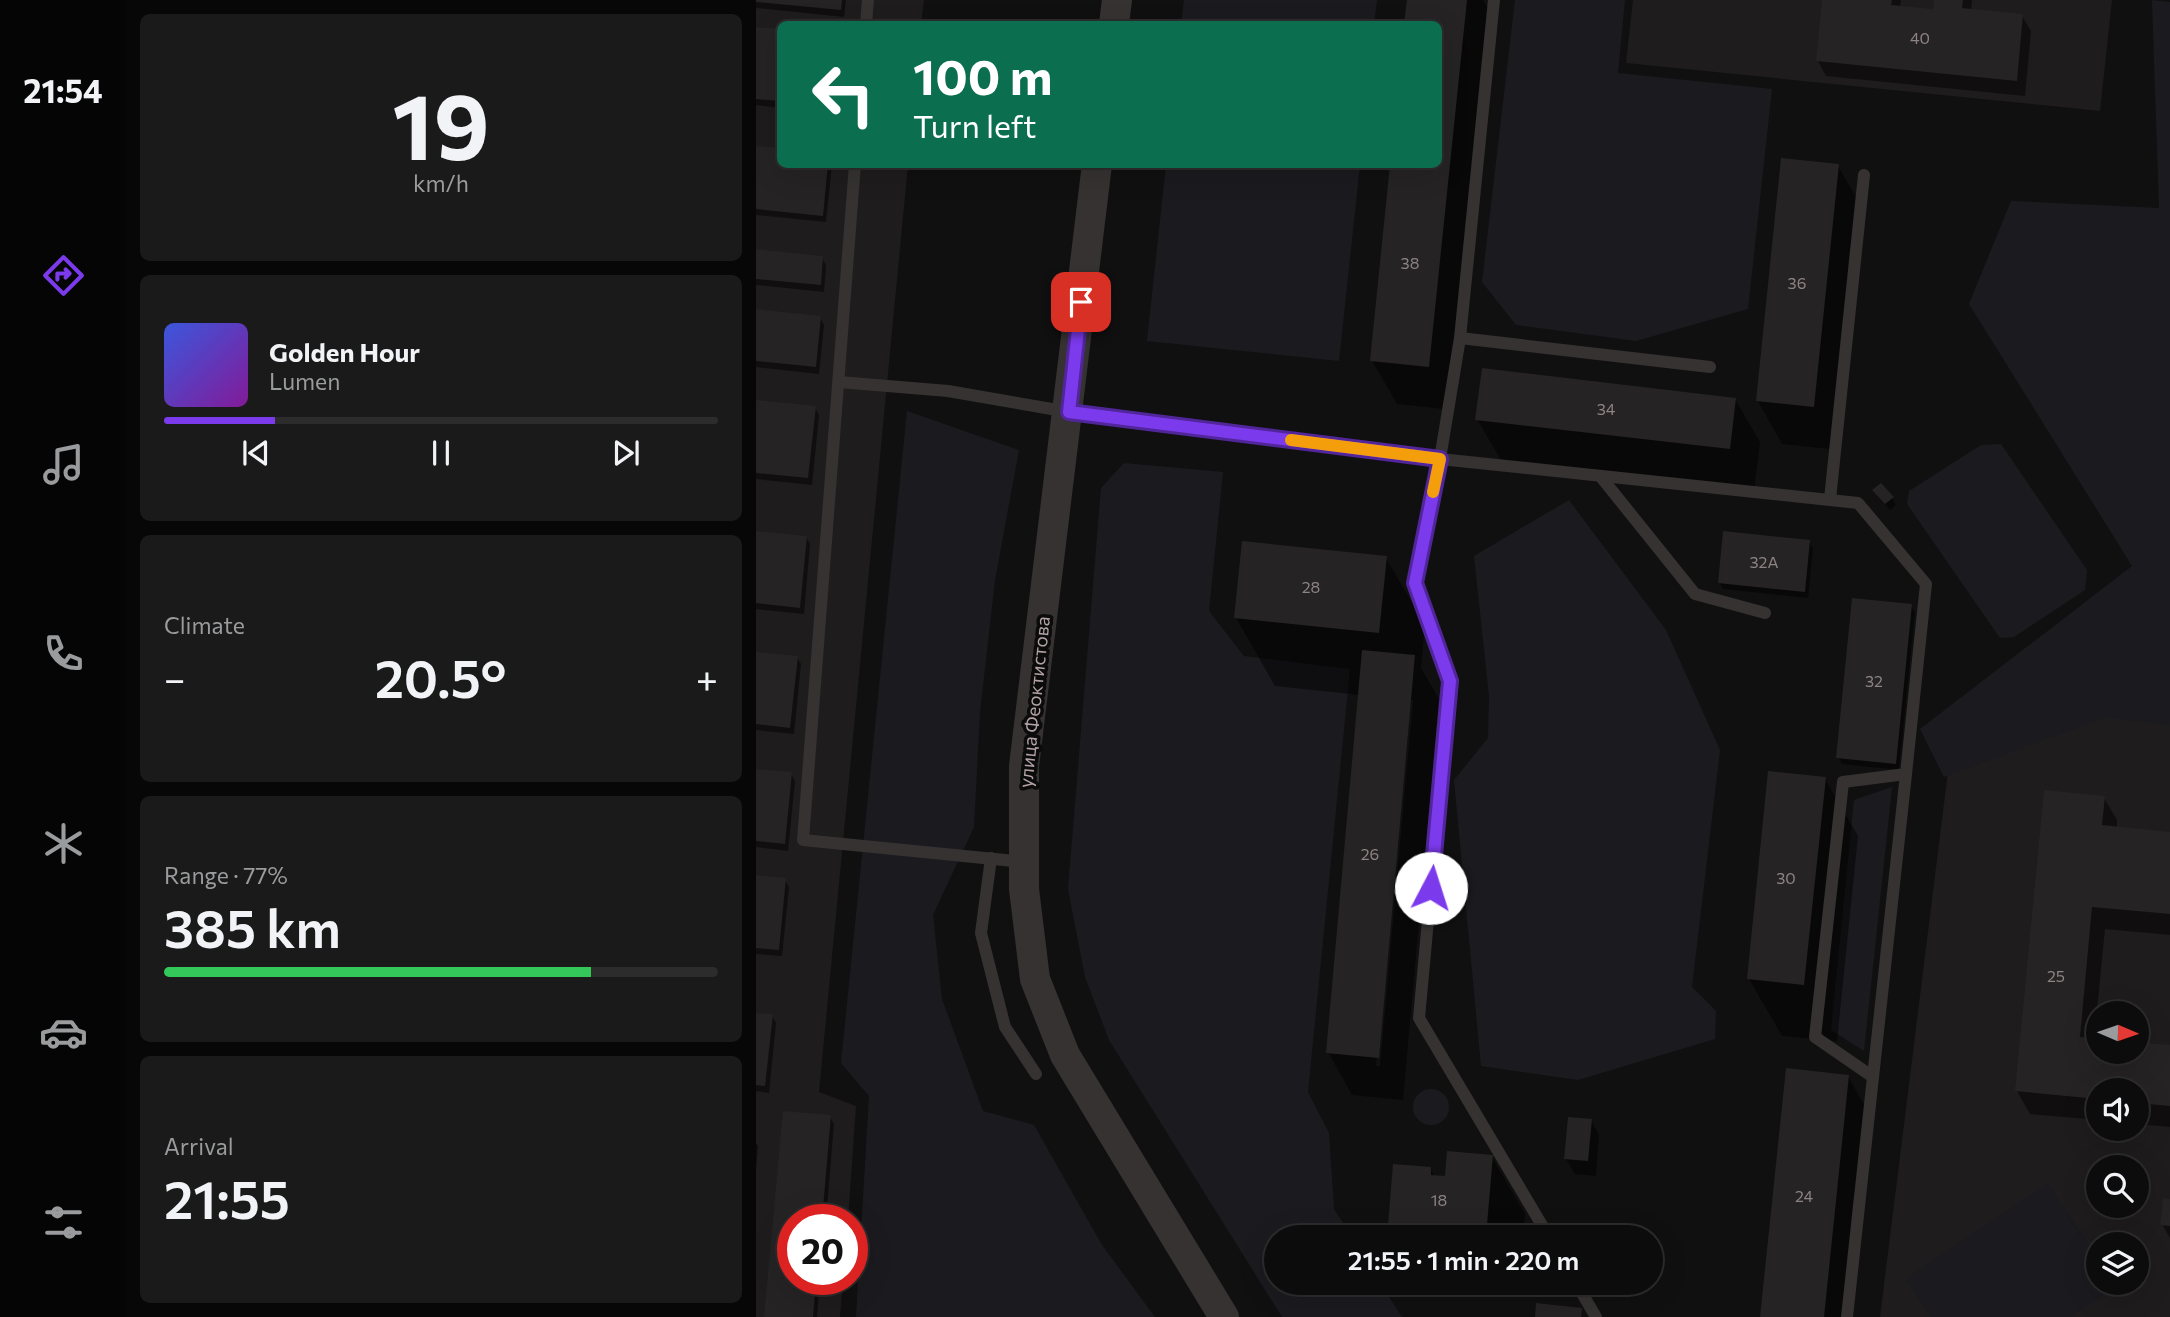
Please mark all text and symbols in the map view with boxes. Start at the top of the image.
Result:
house number: 40 [1910,28,1930,47]
text: 100 m [913,45,1052,105]
icon: left [798,49,889,140]
text: 19 [392,67,490,179]
text: 21:54 [23,70,103,110]
text: Turn left [913,105,1037,145]
text: km/h [413,169,469,197]
icon: directions [39,251,88,300]
house number: 38 [1401,253,1419,272]
pin [1051,272,1111,332]
house number: 36 [1788,273,1806,292]
icon: arrive [1062,283,1100,321]
text: Golden Hour [269,336,420,367]
text: Lumen [269,367,340,395]
house number: 34 [1597,399,1616,418]
icon: previous [237,434,275,472]
icon: pause [422,434,460,472]
icon: next [607,434,645,472]
icon: music [39,440,88,489]
house number: 32А [1750,552,1779,571]
house number: 28 [1302,577,1320,596]
text: Climate [164,611,245,639]
street label: улица Феоктистова [1013,615,1054,789]
icon: phone [39,629,88,678]
text: 20.5° [375,645,506,709]
text: − [164,654,186,701]
text: + [696,654,718,701]
house number: 32 [1865,671,1883,690]
icon: climate [39,819,88,868]
house number: 26 [1361,844,1379,863]
position arrow [1394,851,1468,925]
text: Range · 77% [164,861,288,889]
house number: 30 [1776,868,1796,887]
text: 385 km [164,895,341,959]
house number: 25 [2047,966,2065,985]
north arrow [2086,1001,2149,1064]
map controls [2086,1001,2149,1295]
icon: car [39,1008,88,1057]
button: sound [2086,1078,2149,1141]
text: Arrival [164,1132,234,1160]
button: search [2086,1155,2149,1218]
text: 21:55 [164,1166,290,1230]
house number: 24 [1795,1186,1813,1205]
house number: 18 [1431,1190,1447,1209]
icon: filters [39,1198,88,1247]
speed limit sign: 20 [777,1204,868,1295]
button: layers [2086,1232,2149,1295]
text: 21:55 · 1 min · 220 m [1348,1244,1579,1275]

